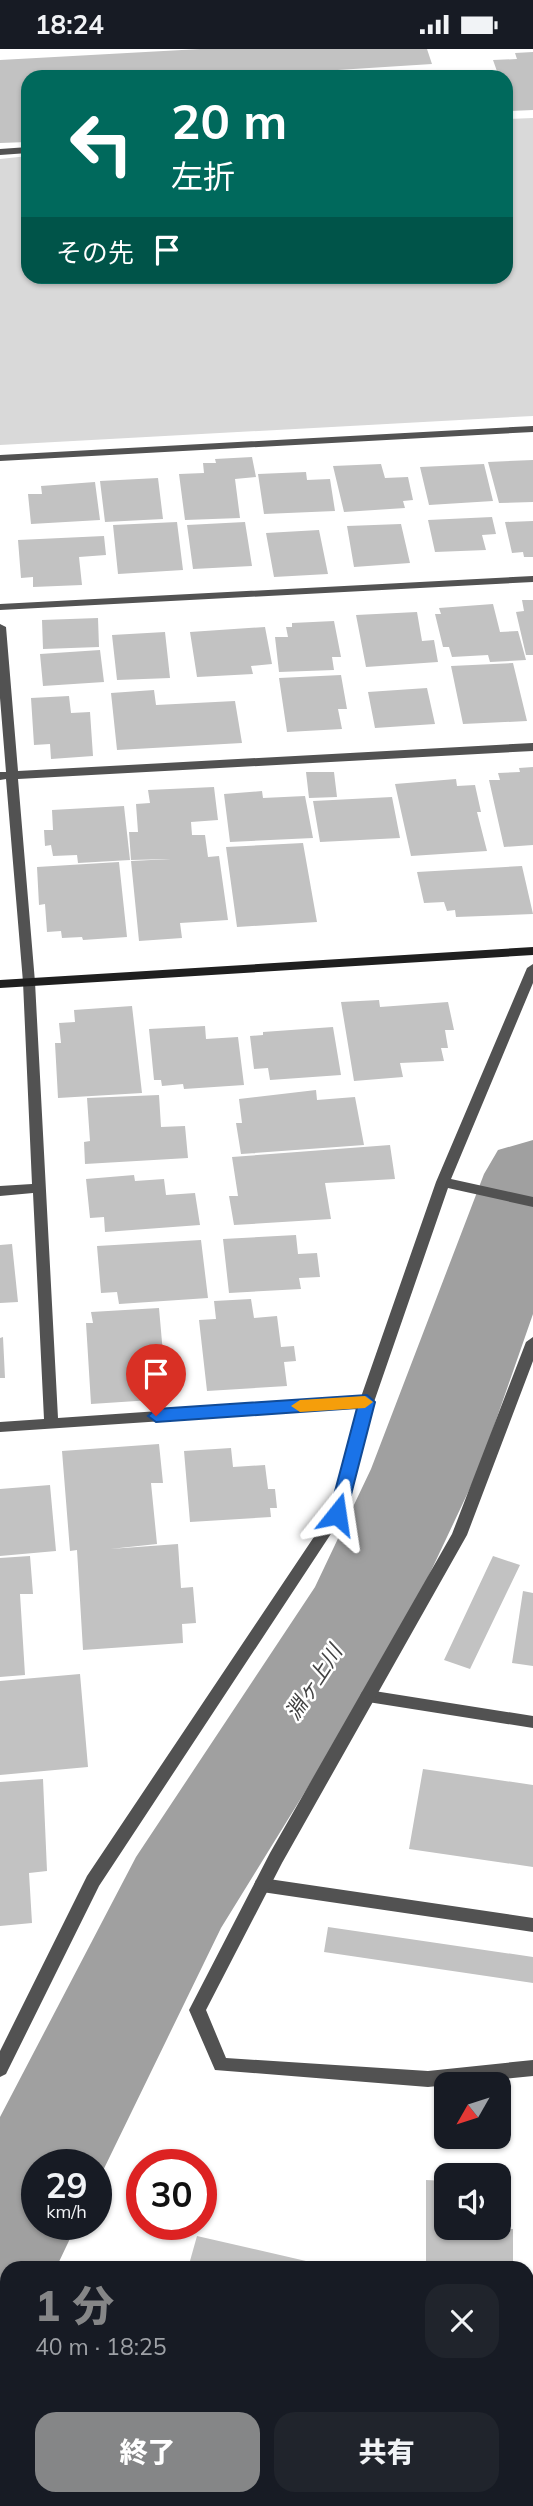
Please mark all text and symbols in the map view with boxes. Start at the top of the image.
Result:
text: 18:24 [35,8,104,41]
text: 20 m [171,90,287,151]
icon: left [56,98,147,189]
text: 左折 [171,156,235,196]
icon: arrive [148,231,186,269]
text: その先 [56,236,134,269]
pin [126,1344,186,1416]
icon: arrive [137,1355,175,1393]
position arrow [300,1477,374,1551]
water label: 淵ヶ上川 [279,1638,348,1724]
north arrow [434,2072,511,2149]
map controls [434,2072,511,2240]
speed limit sign: 30 [126,2149,217,2240]
text: 29 [45,2163,88,2207]
button: sound [434,2163,511,2240]
text: km/h [46,2200,87,2223]
text: 1 分 [35,2279,114,2332]
button: close [425,2284,499,2358]
text: 40 m · 18:25 [35,2332,167,2361]
button: 終了 [35,2412,260,2492]
button: 共有 [274,2412,499,2492]

